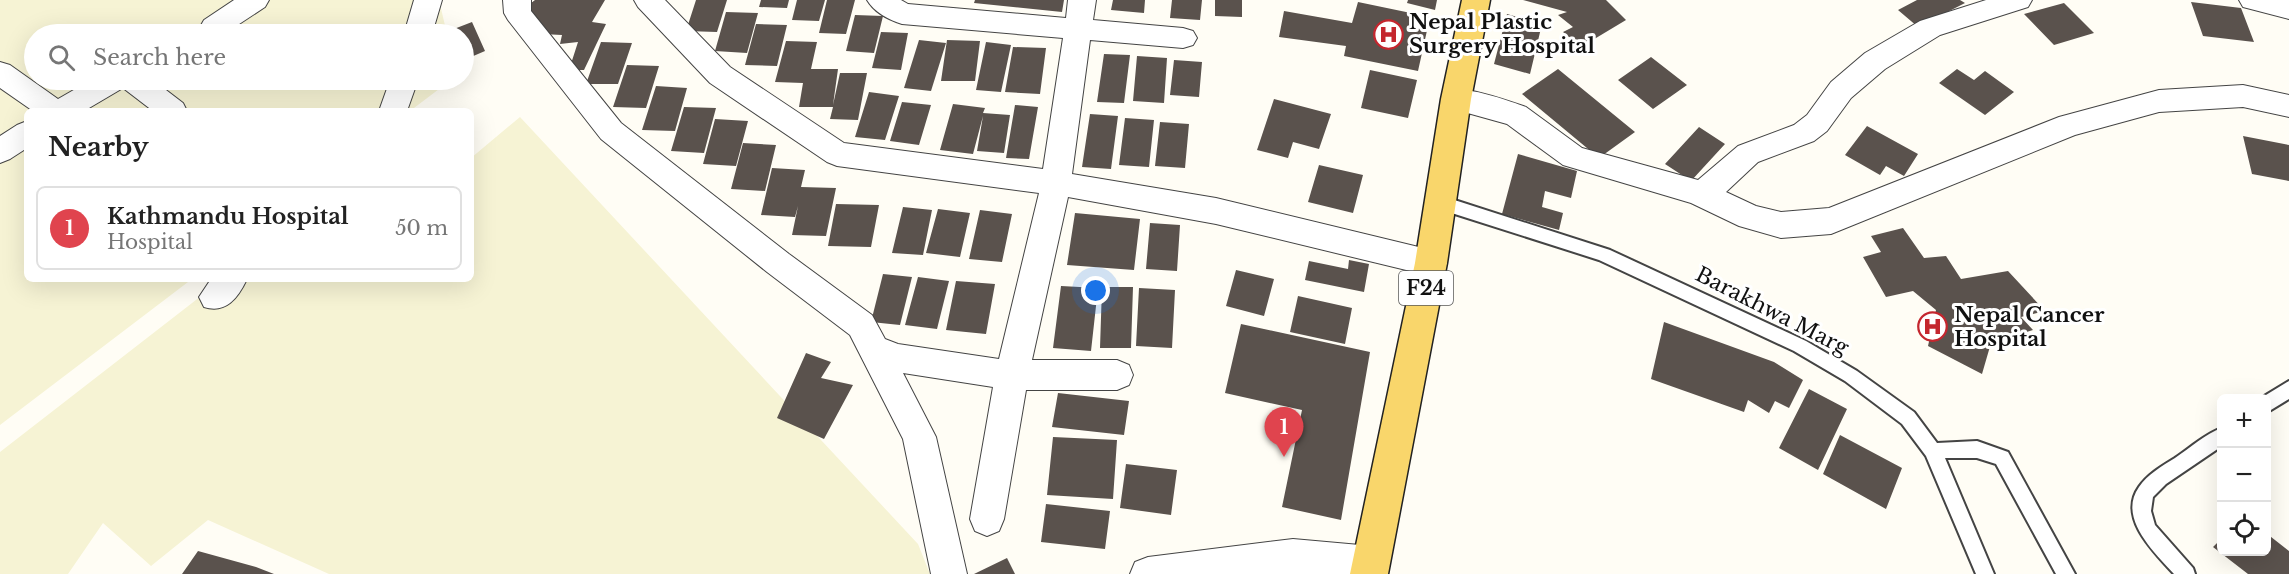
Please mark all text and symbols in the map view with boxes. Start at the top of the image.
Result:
place label: Nepal Plastic Surgery Hospital [1409,9,1595,59]
hospital icon: Nepal Plastic Surgery Hospital [1372,18,1404,50]
search box [24,24,474,90]
icon: search [45,41,78,74]
text: Search here [93,44,226,71]
text: Nearby [48,131,149,163]
text: Kathmandu Hospital [107,203,349,230]
text: 1 [65,216,74,240]
text: 50 m [395,216,448,240]
text: Hospital [107,230,193,254]
street label: Barakhwa Marg [1691,261,1853,361]
road number: F24 [1399,271,1453,305]
your location [1081,276,1110,305]
place label: Nepal Cancer Hospital [1954,302,2105,352]
hospital icon: Nepal Cancer Hospital [1917,311,1949,343]
map controls [2217,394,2271,556]
button: + [2217,394,2271,448]
pin: 1 [1264,408,1304,457]
button: − [2217,448,2271,502]
button: locate [2217,502,2271,556]

